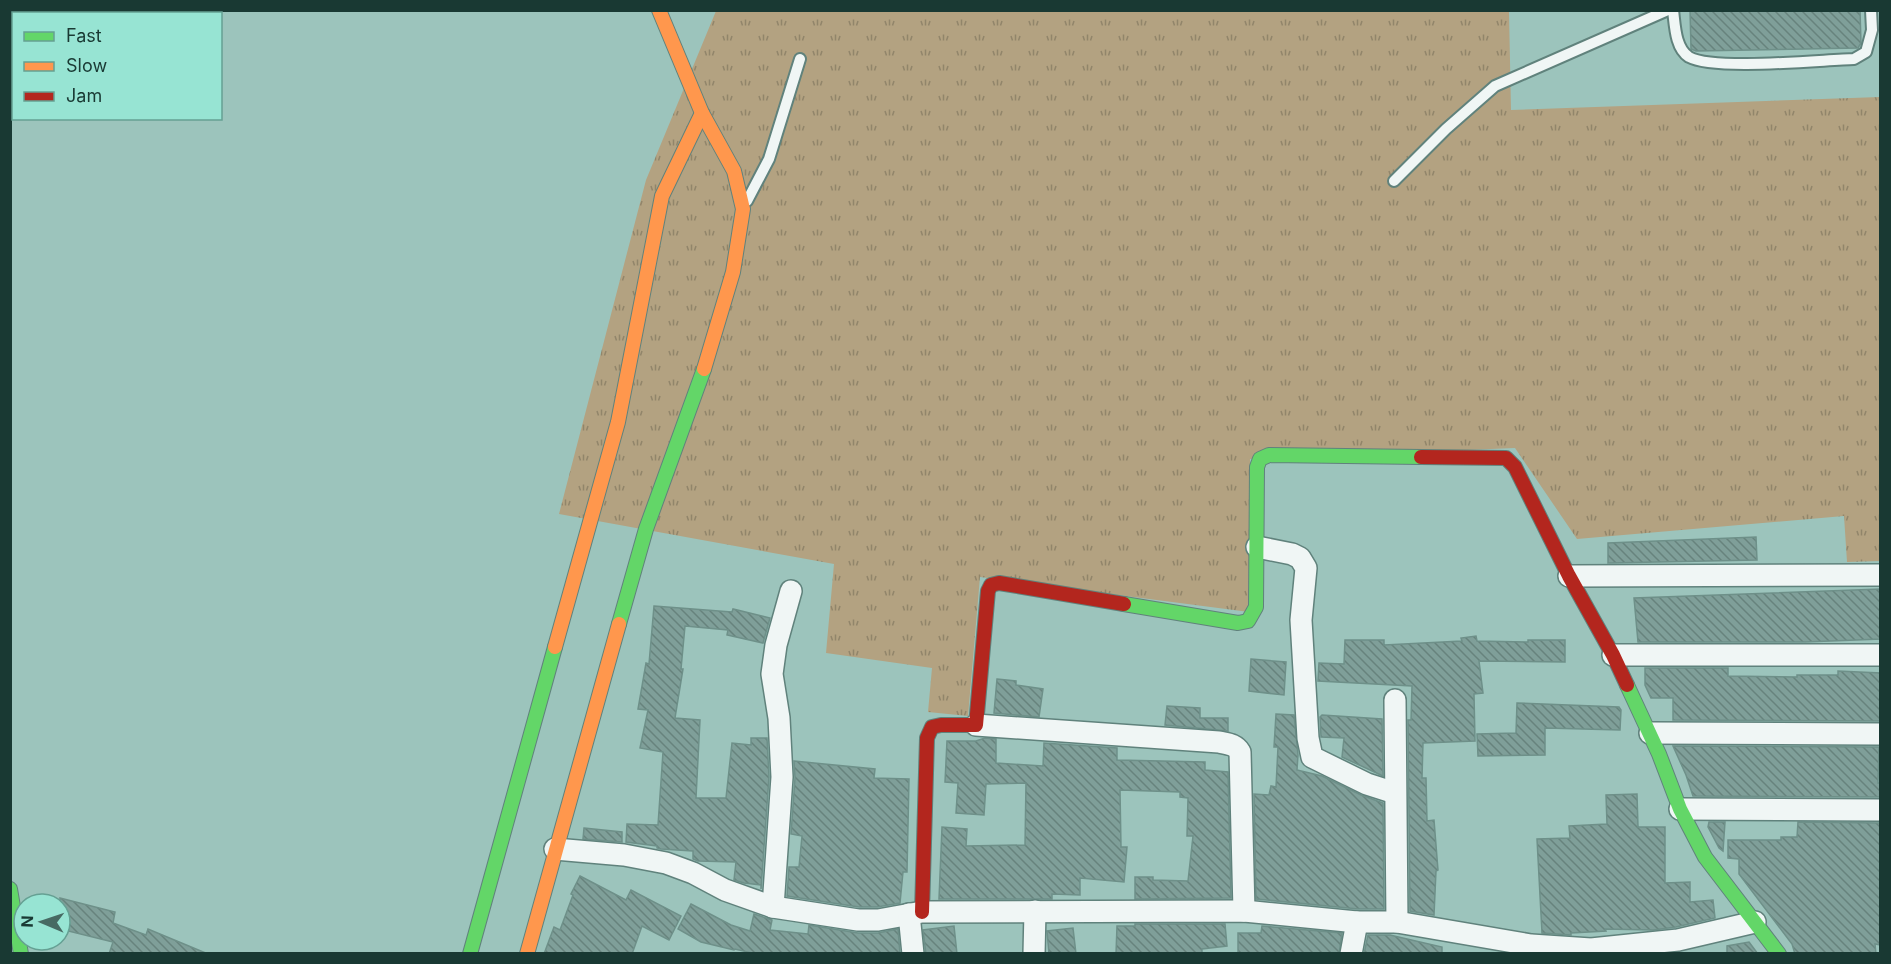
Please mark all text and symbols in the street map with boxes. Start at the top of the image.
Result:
legend [12,12,222,120]
text: Fast [66,25,102,46]
text: Slow [66,55,107,76]
text: Jam [66,85,102,106]
north arrow [12,892,72,952]
text: N [17,915,37,928]

